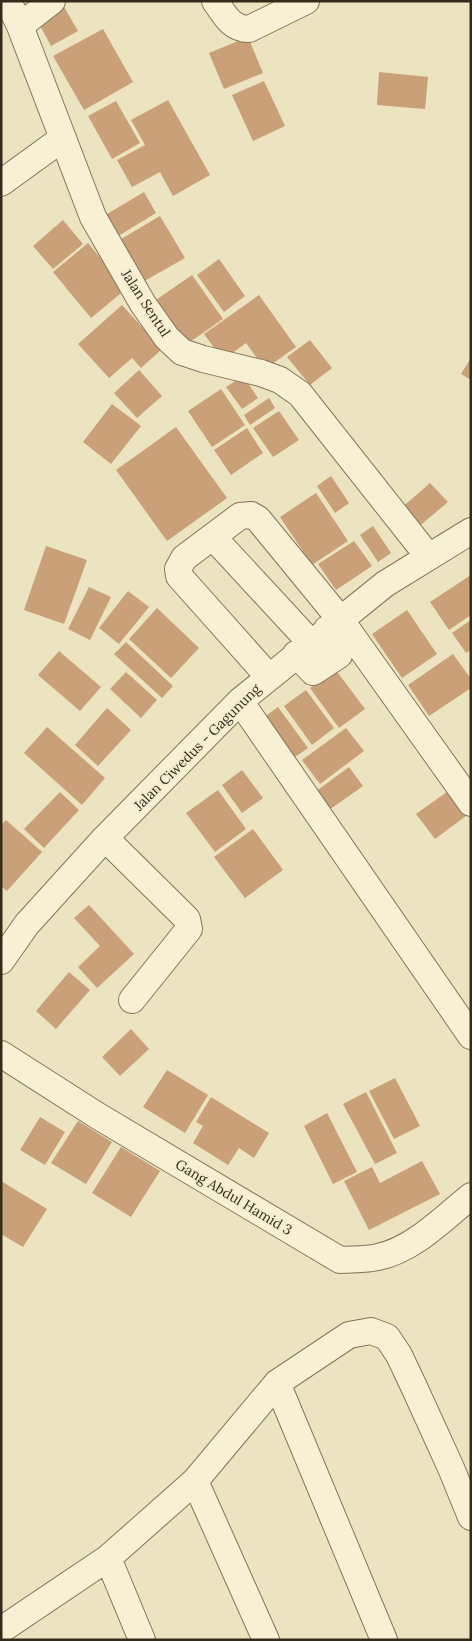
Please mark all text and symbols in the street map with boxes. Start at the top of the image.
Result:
street label: Jalan Sentul [117,265,175,340]
street label: Jalan Ciwedus - Gagunung [129,680,264,815]
street label: Gang Abdul Hamid 3 [172,1155,296,1239]

